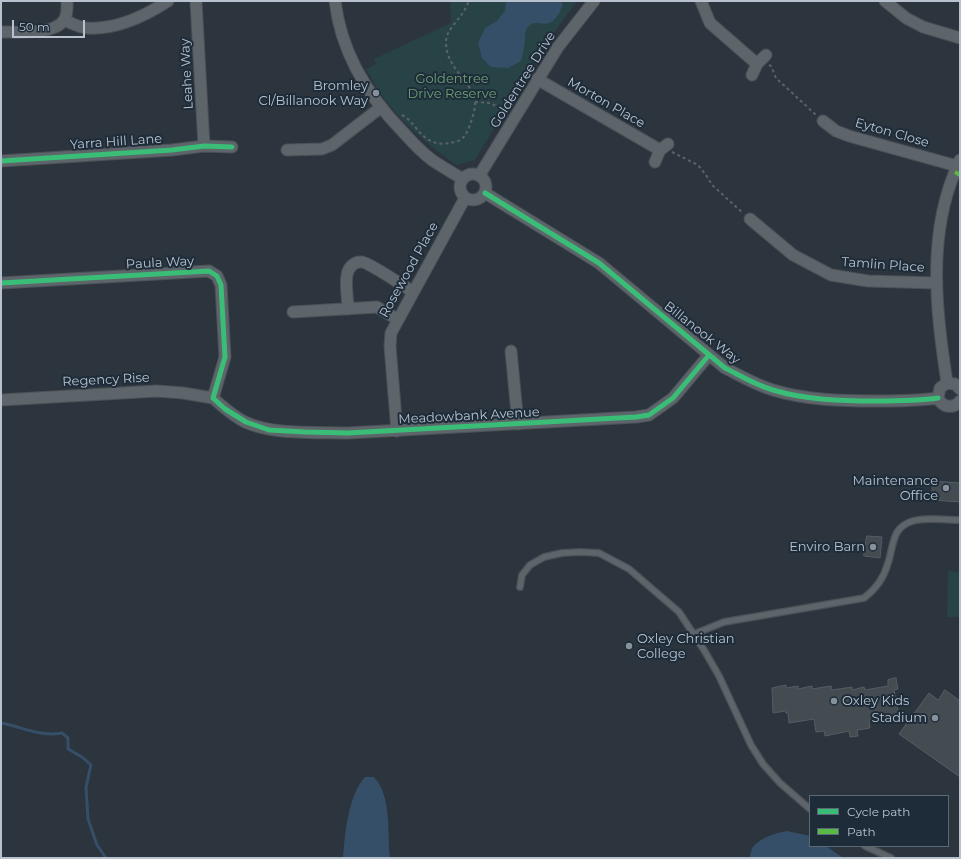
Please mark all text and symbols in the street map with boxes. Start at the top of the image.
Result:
scale bar [14,12,87,38]
text: 50 m [19,19,50,34]
street label: Goldentree Drive [487,29,559,131]
street label: Leahe Way [177,38,197,110]
park label: Goldentree Drive Reserve [407,71,497,102]
street label: Morton Place [564,75,648,131]
place label: Bromley Cl/Billanook Way [259,78,368,109]
marker: Bromley Cl/Billanook Way [371,88,381,98]
street label: Eyton Close [853,115,931,151]
street label: Yarra Hill Lane [69,131,163,153]
street label: Rosewood Place [376,219,442,321]
street label: Paula Way [125,253,195,273]
street label: Tamlin Place [841,254,925,276]
street label: Billanook Way [661,298,743,368]
street label: Regency Rise [62,370,150,390]
street label: Meadowbank Avenue [398,405,540,427]
place label: Maintenance Office [852,473,938,504]
marker: Maintenance Office [941,483,951,493]
place label: Enviro Barn [789,539,865,555]
marker: Enviro Barn [868,542,878,552]
place label: Oxley Christian College [637,631,735,662]
marker: Oxley Christian College [624,641,634,651]
place label: Oxley Kids [842,693,909,709]
marker: Oxley Kids [829,696,839,706]
place label: Stadium [871,710,927,726]
marker: Stadium [930,713,940,723]
legend [809,795,949,847]
text: Cycle path [847,804,910,819]
text: Path [847,824,876,839]

